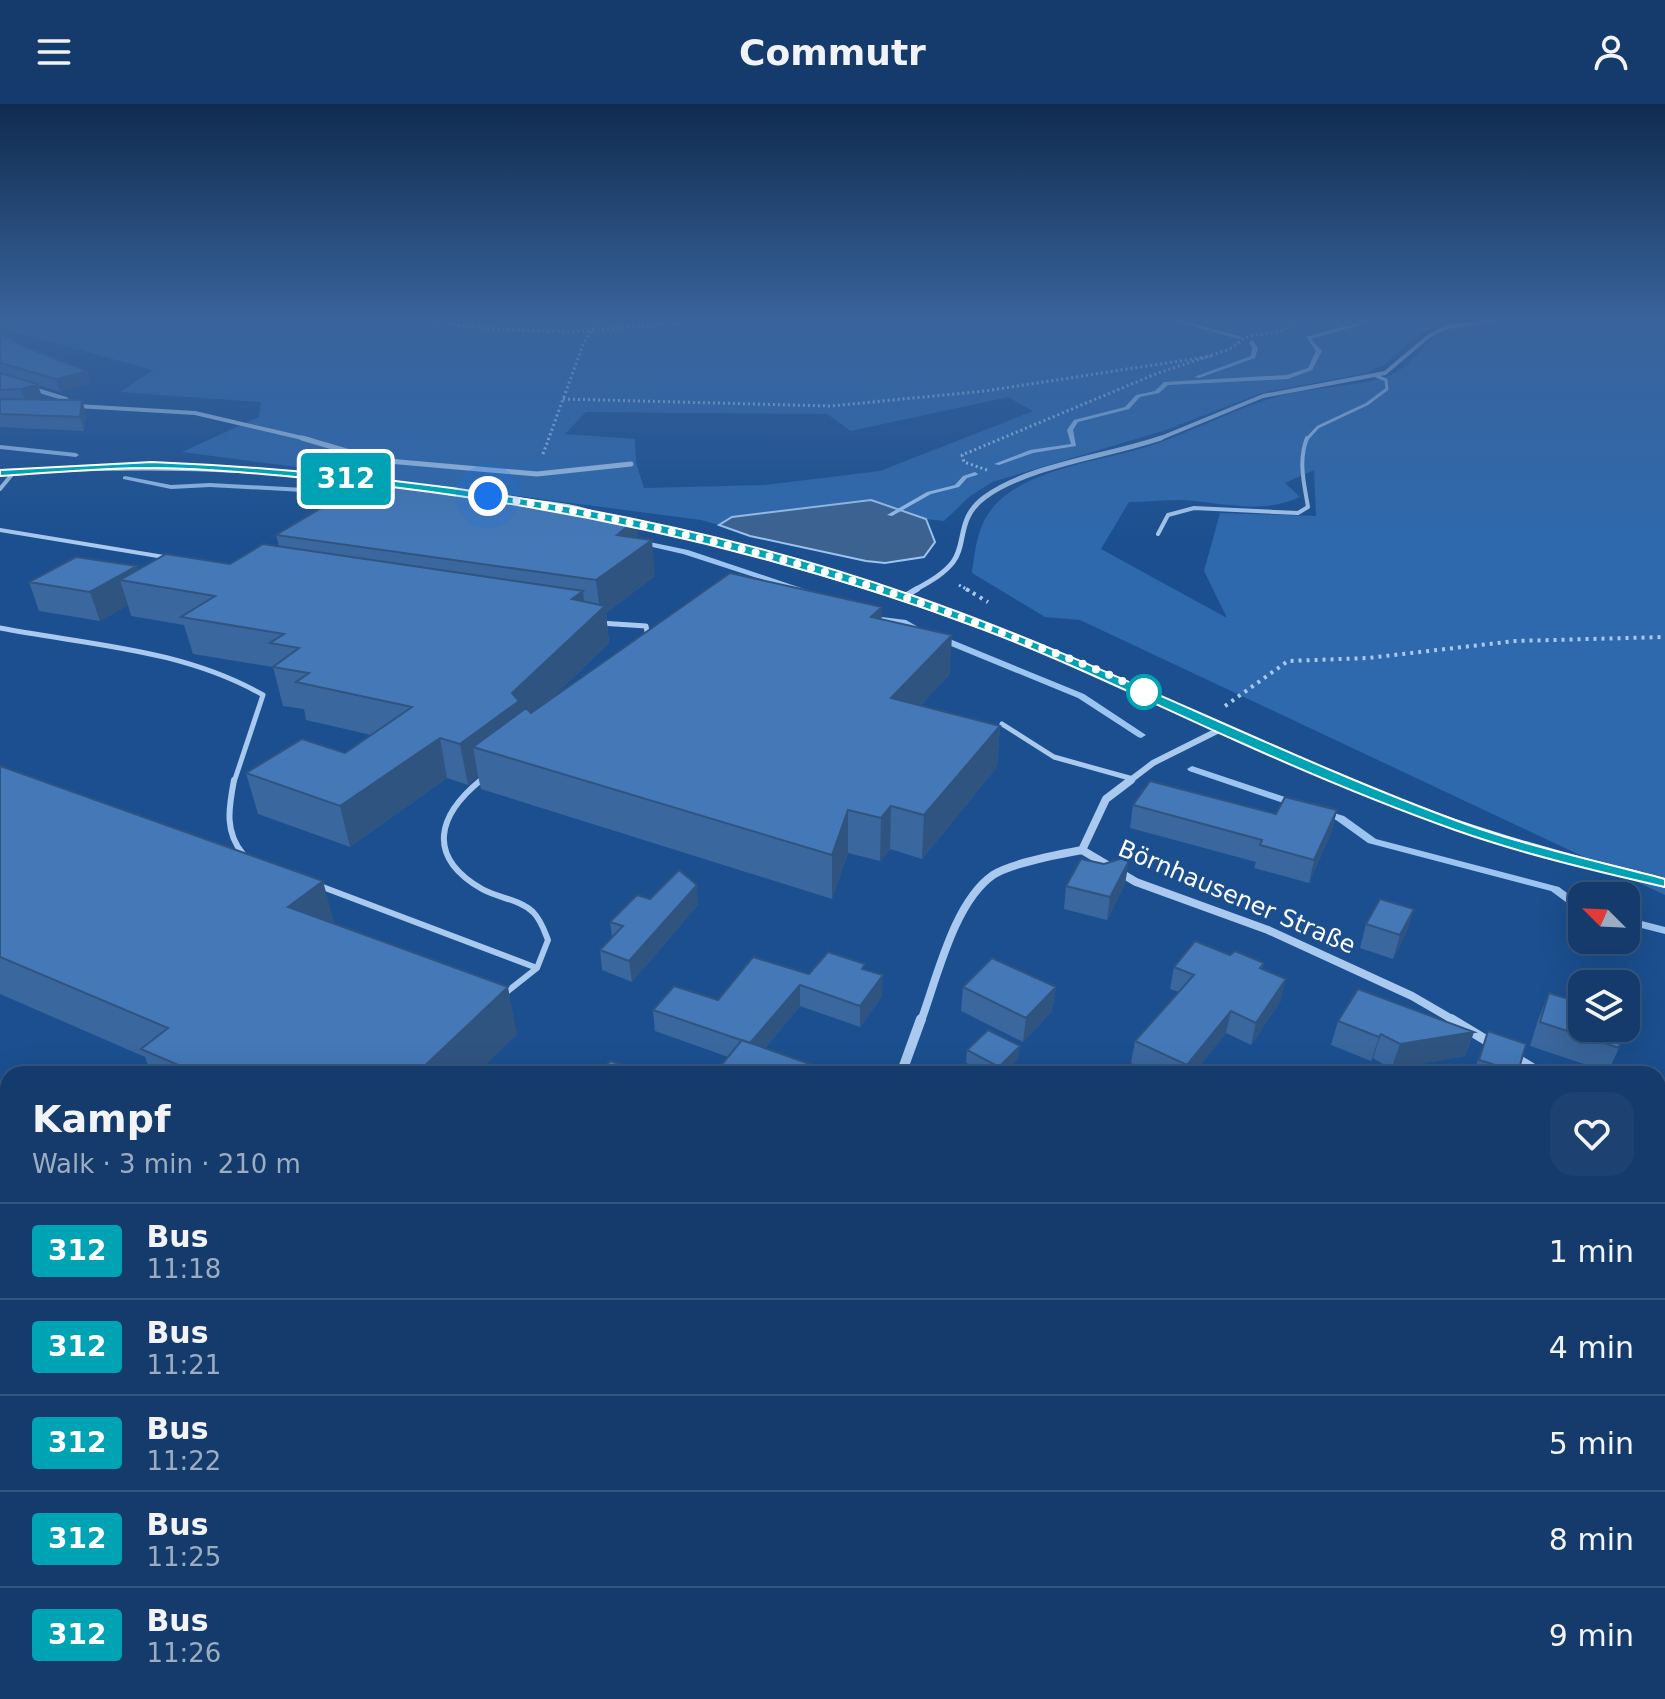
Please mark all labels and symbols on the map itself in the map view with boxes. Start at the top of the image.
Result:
line badge: 312 [300,453,392,505]
your location [468,476,508,516]
unlabelled marker [1127,675,1161,709]
street label: Börnhausener Straße [1114,834,1360,960]
north arrow [1568,882,1640,954]

